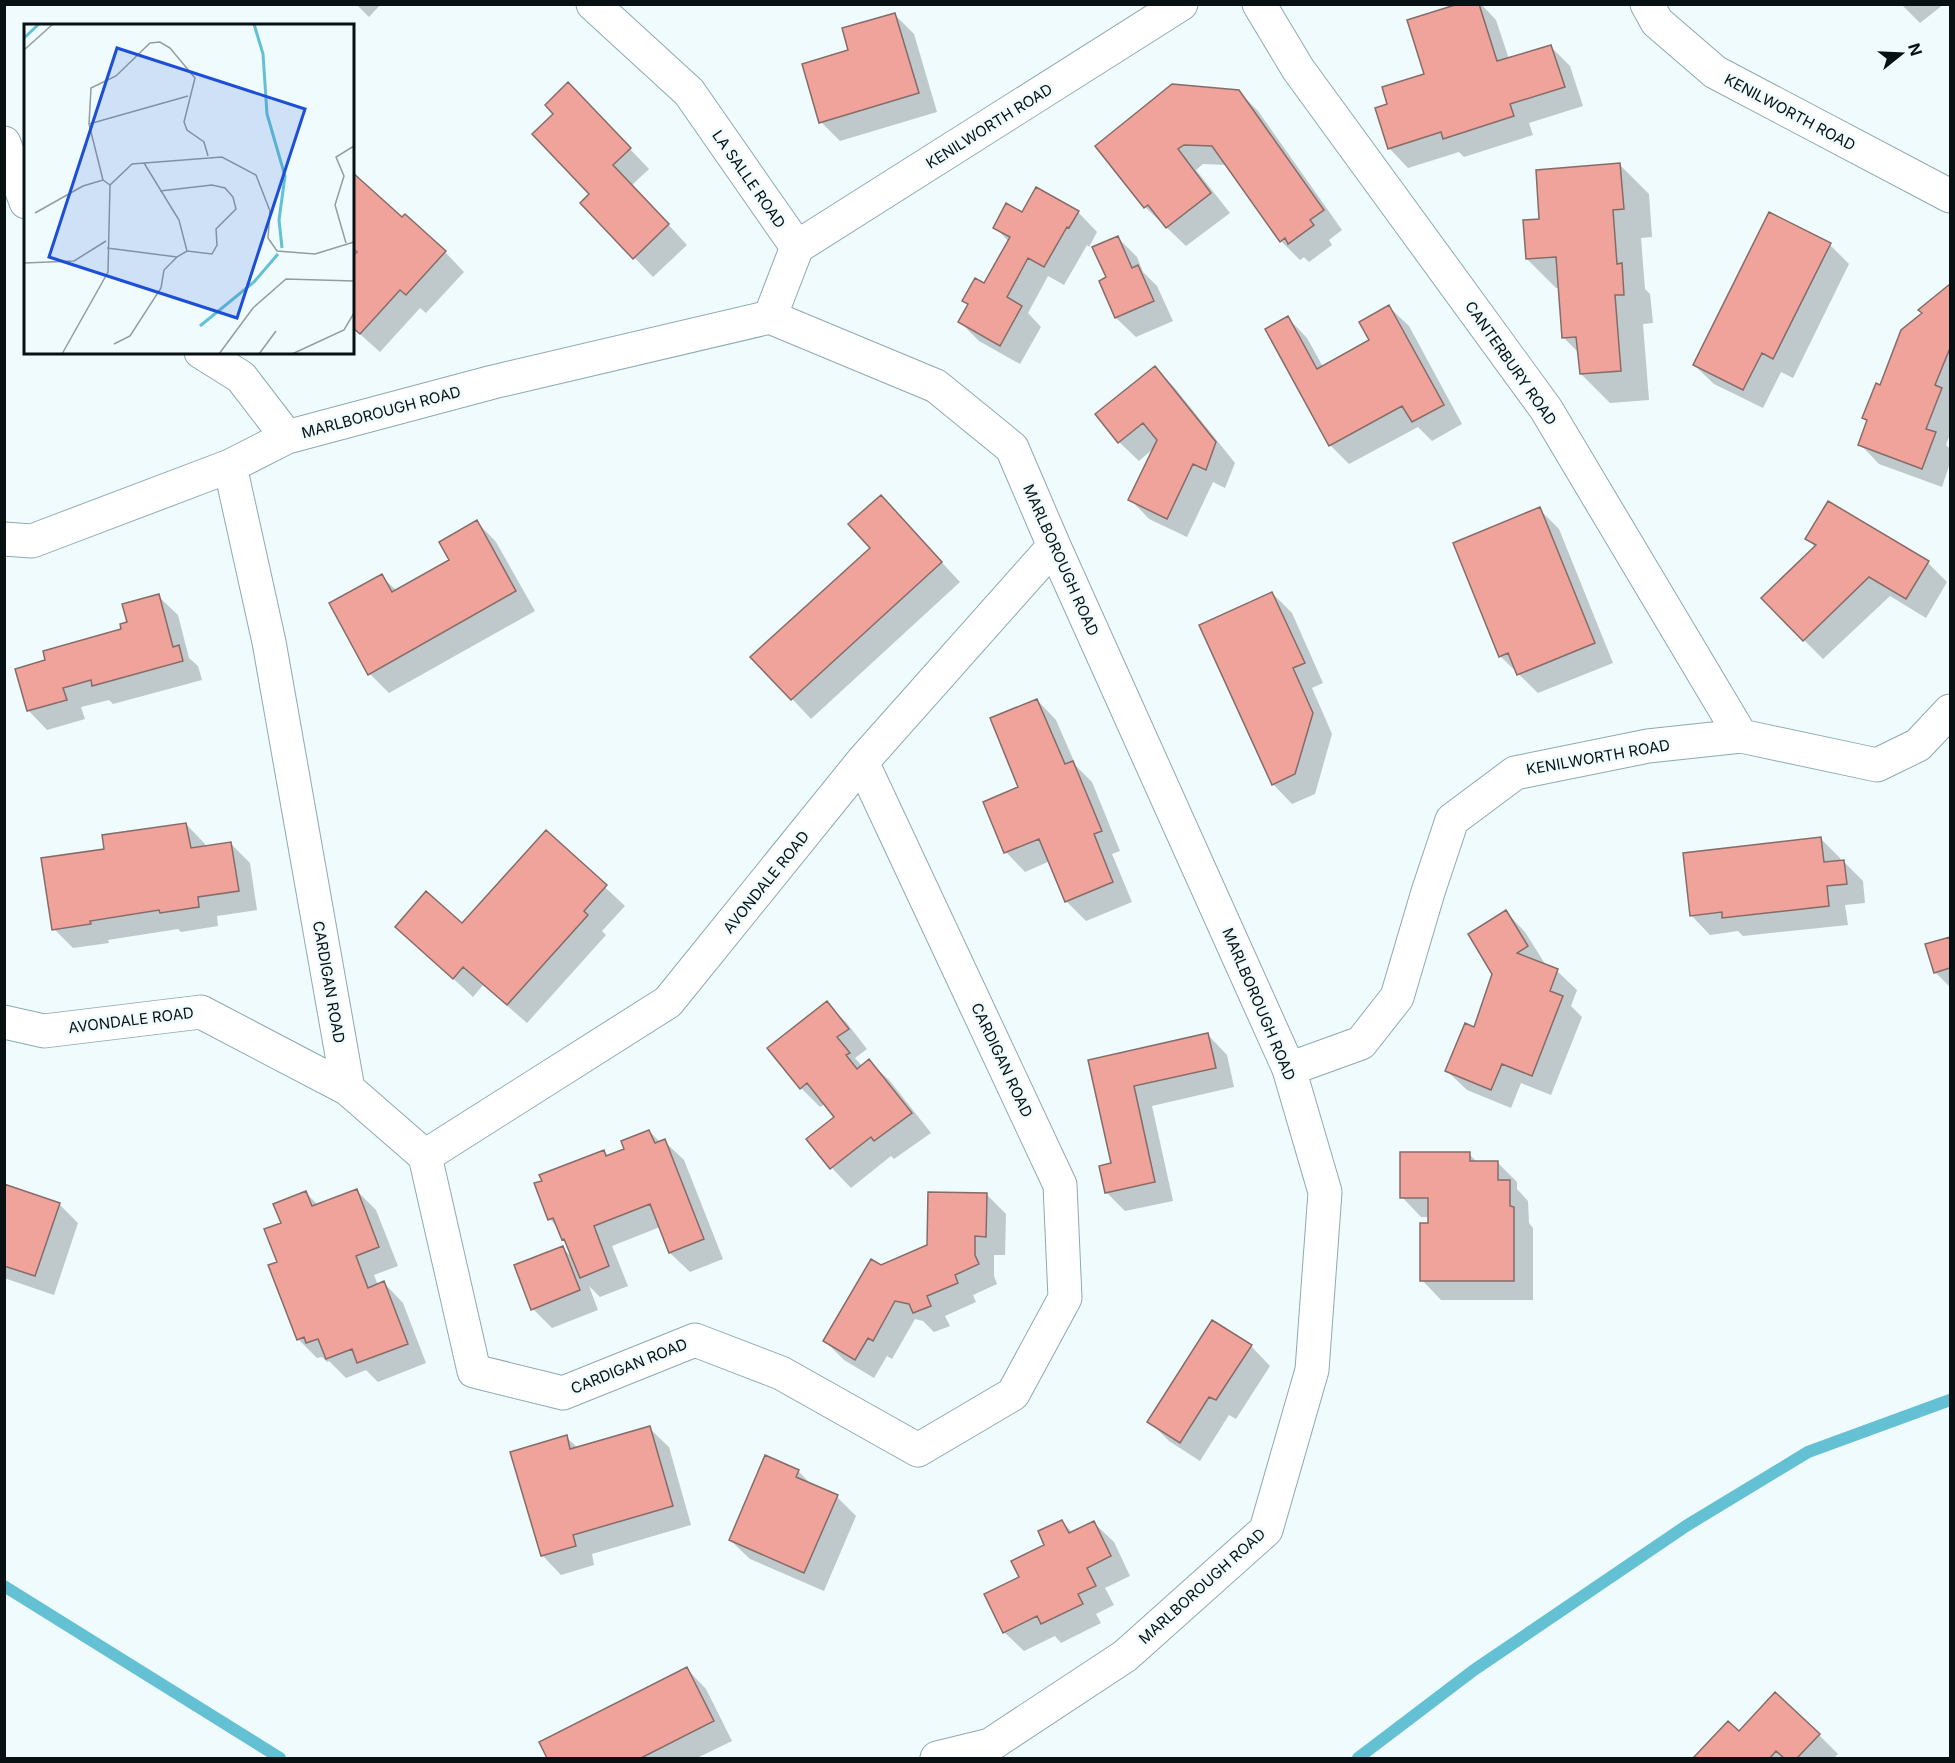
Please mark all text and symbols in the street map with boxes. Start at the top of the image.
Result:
inset map [24,24,354,354]
north arrow [1871,24,1931,84]
text: N [1904,40,1927,58]
street label: KENILWORTH ROAD [1721,69,1859,155]
street label: KENILWORTH ROAD [922,79,1056,173]
street label: LA SALLE ROAD [708,126,790,232]
street label: CANTERBURY ROAD [1461,297,1561,429]
street label: MARLBOROUGH ROAD [299,382,463,442]
street label: MARLBOROUGH ROAD [1019,481,1103,639]
street label: KENILWORTH ROAD [1525,735,1671,779]
street label: AVONDALE ROAD [719,827,813,937]
street label: CARDIGAN ROAD [309,919,349,1045]
street label: MARLBOROUGH ROAD [1218,925,1300,1083]
street label: CARDIGAN ROAD [967,1000,1037,1120]
street label: AVONDALE ROAD [67,1003,195,1037]
street label: CARDIGAN ROAD [568,1334,690,1398]
street label: MARLBOROUGH ROAD [1135,1524,1269,1648]

